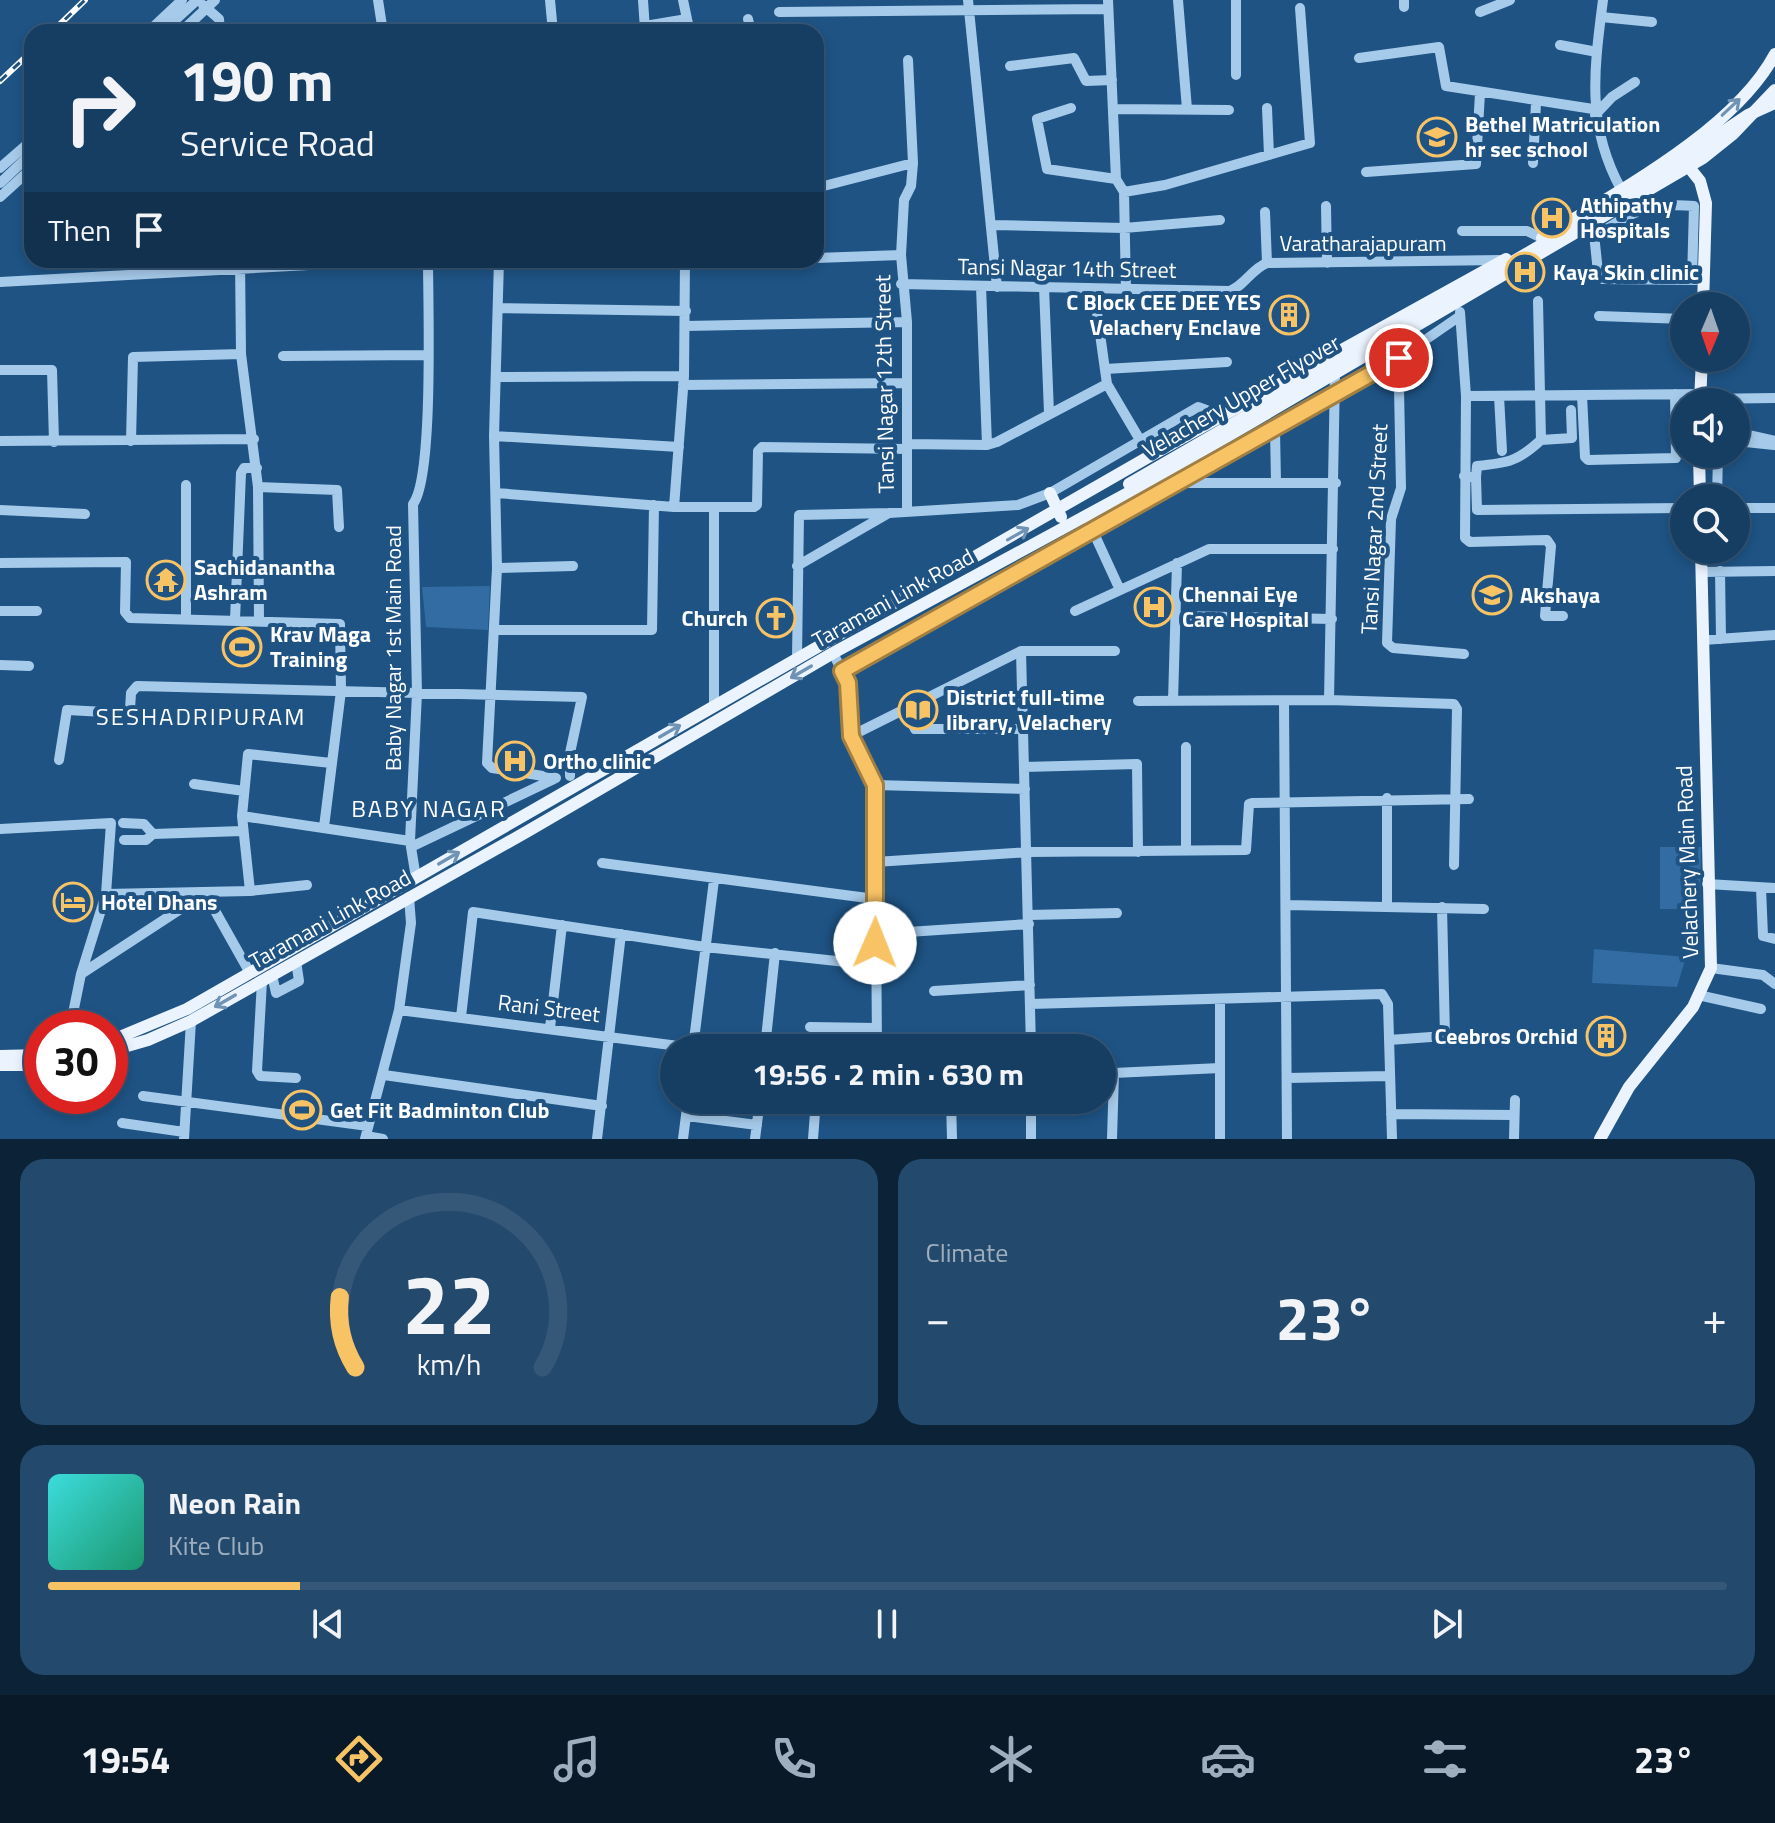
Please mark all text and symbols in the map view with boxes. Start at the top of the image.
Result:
text: 190 m [180,38,333,123]
icon: right [48,56,152,160]
one-way arrow [1720,98,1740,116]
place label: Bethel Matriculation hr sec school [1465,107,1661,166]
text: Service Road [180,115,375,170]
school or university icon: Bethel Matriculation hr sec school [1416,116,1458,158]
place label: Athipathy Hospitals [1580,188,1673,247]
hospital icon: Athipathy Hospitals [1531,197,1573,239]
text: Then [48,207,111,253]
icon: arrive [127,208,171,252]
street label: Varatharajapuram [1279,226,1447,260]
street label: Tansi Nagar 14th Street [957,249,1177,287]
hospital icon: Kaya Skin clinic [1504,251,1546,293]
place label: Kaya Skin clinic [1553,255,1699,289]
street label: Tansi Nagar 12th Street [865,274,903,494]
place label: C Block CEE DEE YES Velachery Enclave [1066,285,1261,344]
north arrow [1670,292,1750,372]
map controls [1670,292,1750,564]
building icon: C Block CEE DEE YES Velachery Enclave [1268,294,1310,336]
pin [1365,324,1433,392]
street label: Velachery Upper Flyover [1136,325,1347,467]
icon: arrive [1377,336,1421,380]
button: sound [1670,388,1750,468]
street label: Tansi Nagar 2nd Street [1352,423,1396,635]
button: search [1670,484,1750,564]
street label: Baby Nagar 1st Main Road [376,525,410,771]
one-way arrow [1006,526,1029,542]
street label: Taramani Link Road [806,539,980,657]
place label: Sachidanantha Ashram [194,550,335,609]
temple icon: Sachidanantha Ashram [145,559,187,601]
school or university icon: Akshaya [1471,574,1513,616]
place label: Chennai Eye Care Hospital [1182,577,1309,636]
place label: Akshaya [1520,578,1600,612]
hospital icon: Chennai Eye Care Hospital [1133,586,1175,628]
church icon: Church [755,597,797,639]
place label: Church [682,601,748,635]
place label: Krav Maga Training [270,617,371,676]
sports icon: Krav Maga Training [221,626,263,668]
one-way arrow [790,664,813,680]
place label: District full-time library, Velachery [946,680,1112,739]
library icon: District full-time library, Velachery [897,689,939,731]
district label: SESHADRIPURAM [96,698,306,734]
one-way arrow [658,723,681,739]
hospital icon: Ortho clinic [494,740,536,782]
place label: Ortho clinic [543,744,651,778]
street label: Velachery Main Road [1667,765,1707,959]
district label: BABY NAGAR [351,790,507,826]
one-way arrow [437,850,460,866]
street label: Taramani Link Road [243,860,417,978]
hotel icon: Hotel Dhans [52,881,94,923]
place label: Hotel Dhans [101,885,217,919]
position arrow [833,901,917,985]
street label: Rani Street [496,985,602,1031]
one-way arrow [214,993,237,1009]
speed limit sign: 30 [24,1010,128,1114]
building icon: Ceebros Orchid [1585,1015,1627,1057]
place label: Ceebros Orchid [1434,1019,1578,1053]
text: 19:56 · 2 min · 630 m [752,1051,1024,1097]
sports icon: Get Fit Badminton Club [281,1089,323,1131]
place label: Get Fit Badminton Club [330,1093,550,1127]
text: Climate [926,1233,1008,1272]
text: 22 [402,1240,495,1366]
text: 23° [1276,1272,1377,1363]
text: − [926,1284,950,1351]
text: + [1702,1284,1727,1351]
text: km/h [416,1343,481,1386]
text: Neon Rain [168,1480,301,1526]
text: Kite Club [168,1526,264,1565]
icon: previous [306,1602,350,1646]
icon: pause [865,1602,909,1646]
icon: next [1425,1602,1469,1646]
icon: directions [331,1731,387,1787]
icon: music [549,1731,605,1787]
icon: phone [766,1731,822,1787]
icon: climate [983,1731,1039,1787]
icon: car [1200,1731,1256,1787]
icon: filters [1417,1731,1473,1787]
text: 19:54 [81,1732,170,1787]
text: 23° [1634,1732,1694,1787]

